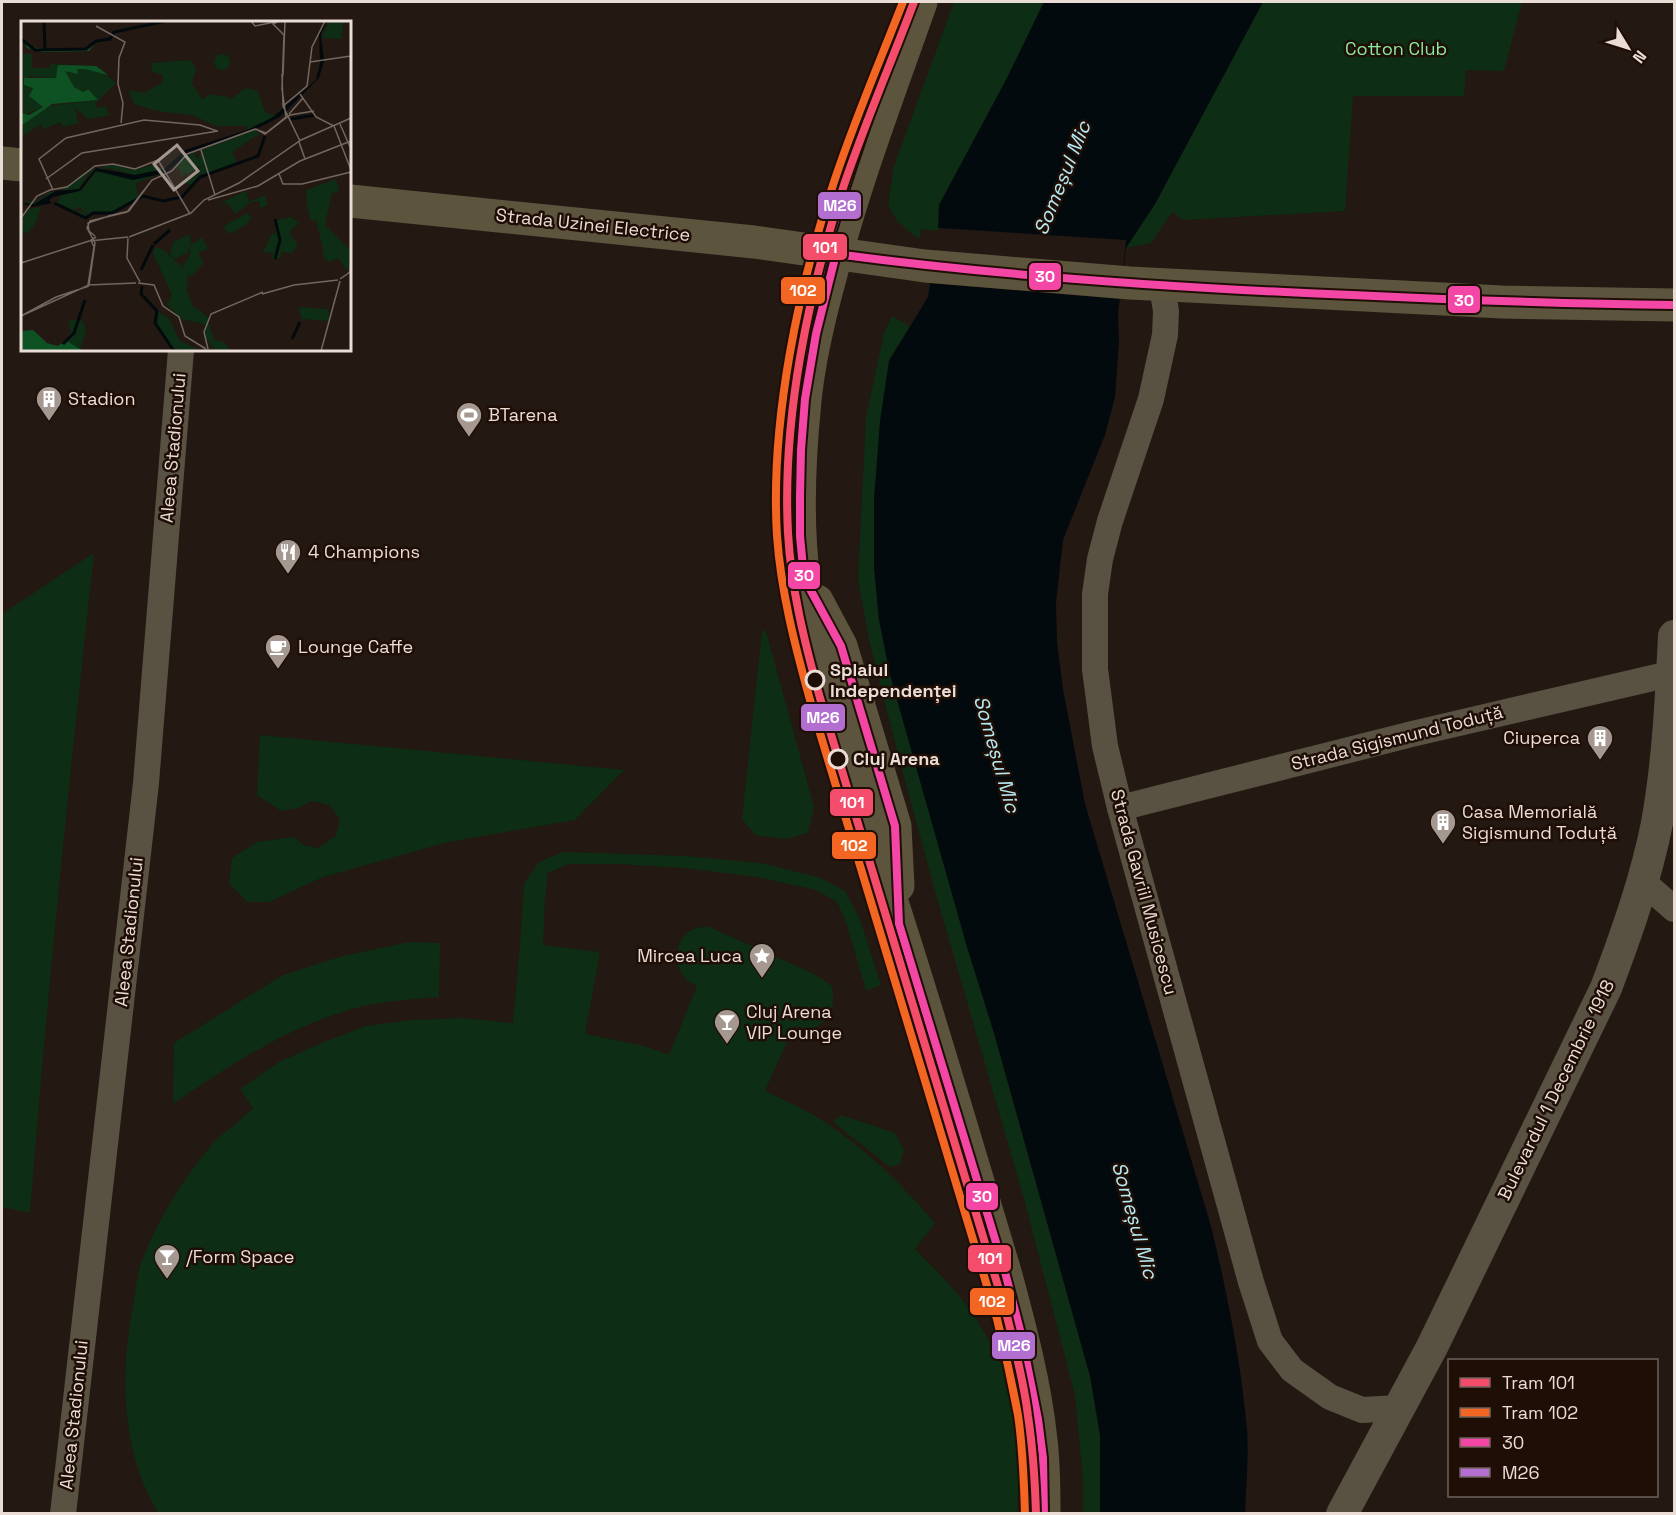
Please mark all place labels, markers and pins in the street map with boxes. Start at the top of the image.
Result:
building icon: Stadion [34,384,64,422]
place label: Stadion [68,387,136,410]
sports icon: BTarena [454,400,484,438]
place label: BTarena [488,403,558,426]
restaurant icon: 4 Champions [273,537,303,575]
place label: 4 Champions [308,540,420,563]
cafe icon: Lounge Caffe [263,632,293,670]
place label: Lounge Caffe [298,635,413,658]
place label: Splaiul Independenței [830,658,956,704]
marker: Splaiul Independenței [805,670,825,690]
building icon: Ciuperca [1585,723,1615,761]
place label: Ciuperca [1503,726,1580,749]
place label: Cluj Arena [853,747,940,770]
marker: Cluj Arena [828,749,848,769]
place label: Casa Memorială Sigismund Toduță [1462,800,1617,844]
building icon: Casa Memorială Sigismund Toduță [1428,807,1458,845]
place icon: Mircea Luca [747,941,777,979]
place label: Mircea Luca [637,944,742,967]
place label: Cluj Arena VIP Lounge [746,1000,842,1044]
bar icon: Cluj Arena VIP Lounge [712,1007,742,1045]
bar icon: /Form Space [152,1242,182,1280]
place label: /Form Space [186,1245,294,1268]

